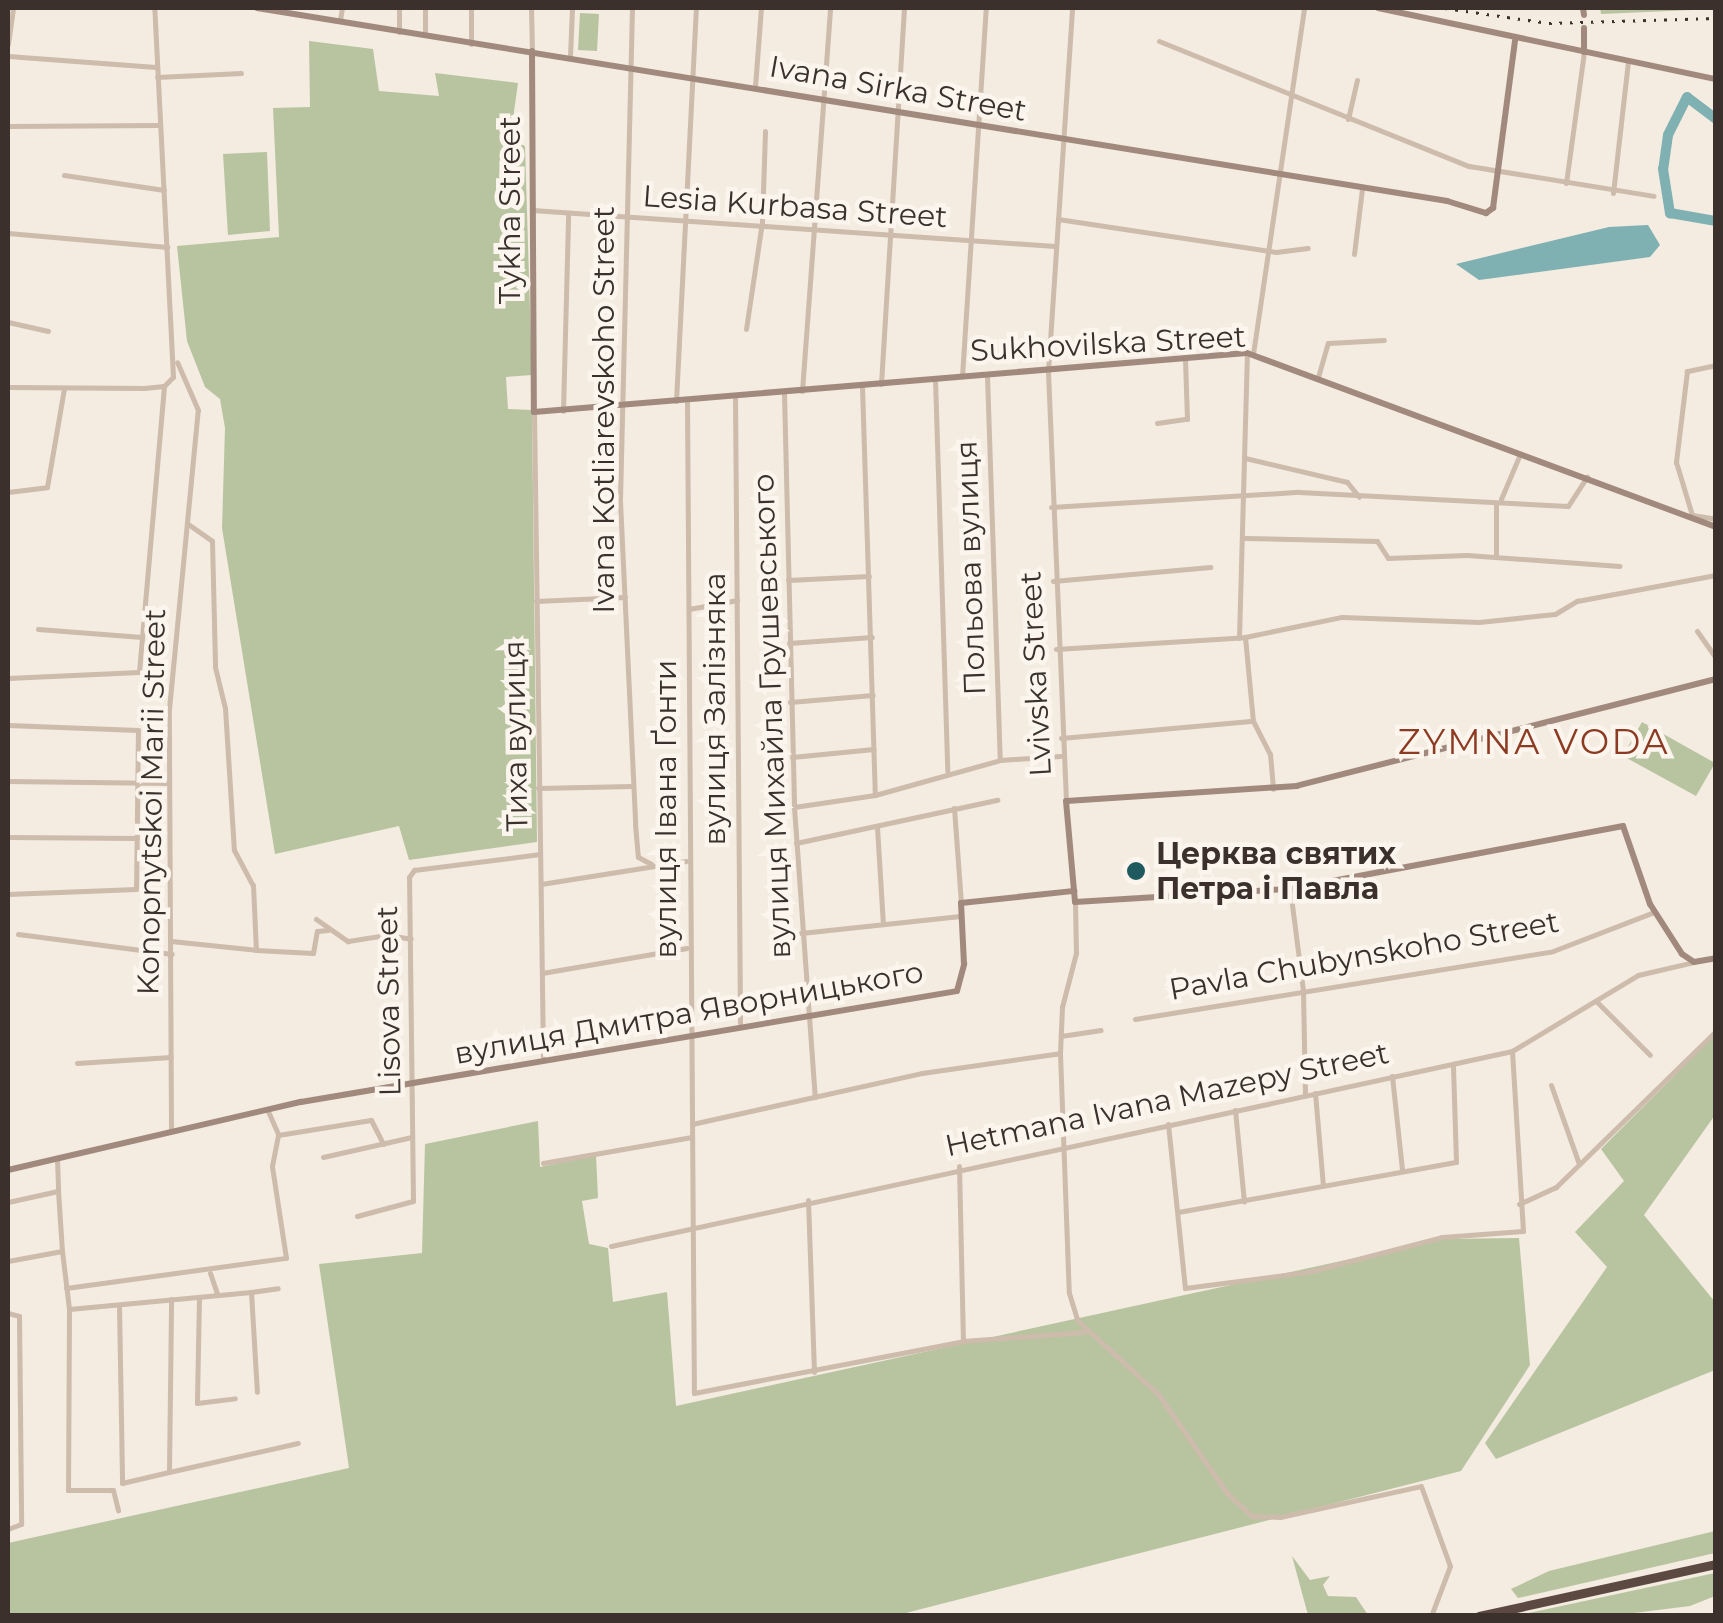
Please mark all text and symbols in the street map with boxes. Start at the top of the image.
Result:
street label: Ivana Sirka Street [767,49,1029,129]
street label: Tykha Street [492,116,528,304]
street label: Lesia Kurbasa Street [641,178,949,236]
street label: Ivana Kotliarevskoho Street [586,206,622,614]
street label: Sukhovilska Street [969,319,1247,369]
street label: Польова вулиця [949,440,993,696]
street label: вулиця Михайла Грушевського [746,473,798,959]
street label: Lvivska Street [1013,570,1059,778]
street label: вулиця Залізняка [697,573,733,845]
street label: Konopnytskoi Marii Street [131,608,173,996]
street label: Тиха вулиця [496,640,536,832]
street label: вулиця Івана Ґонти [648,660,684,958]
district label: ZYMNA VODA [1398,721,1670,763]
place label: Церква святих Петра і Павла [1156,836,1396,906]
marker: Церква святих Петра і Павла [1125,860,1147,882]
street label: Pavla Chubynskoho Street [1166,904,1562,1008]
street label: Lisova Street [369,905,409,1097]
street label: вулиця Дмитра Яворницького [452,954,926,1072]
street label: Hetmana Ivana Mazepy Street [942,1035,1392,1165]

